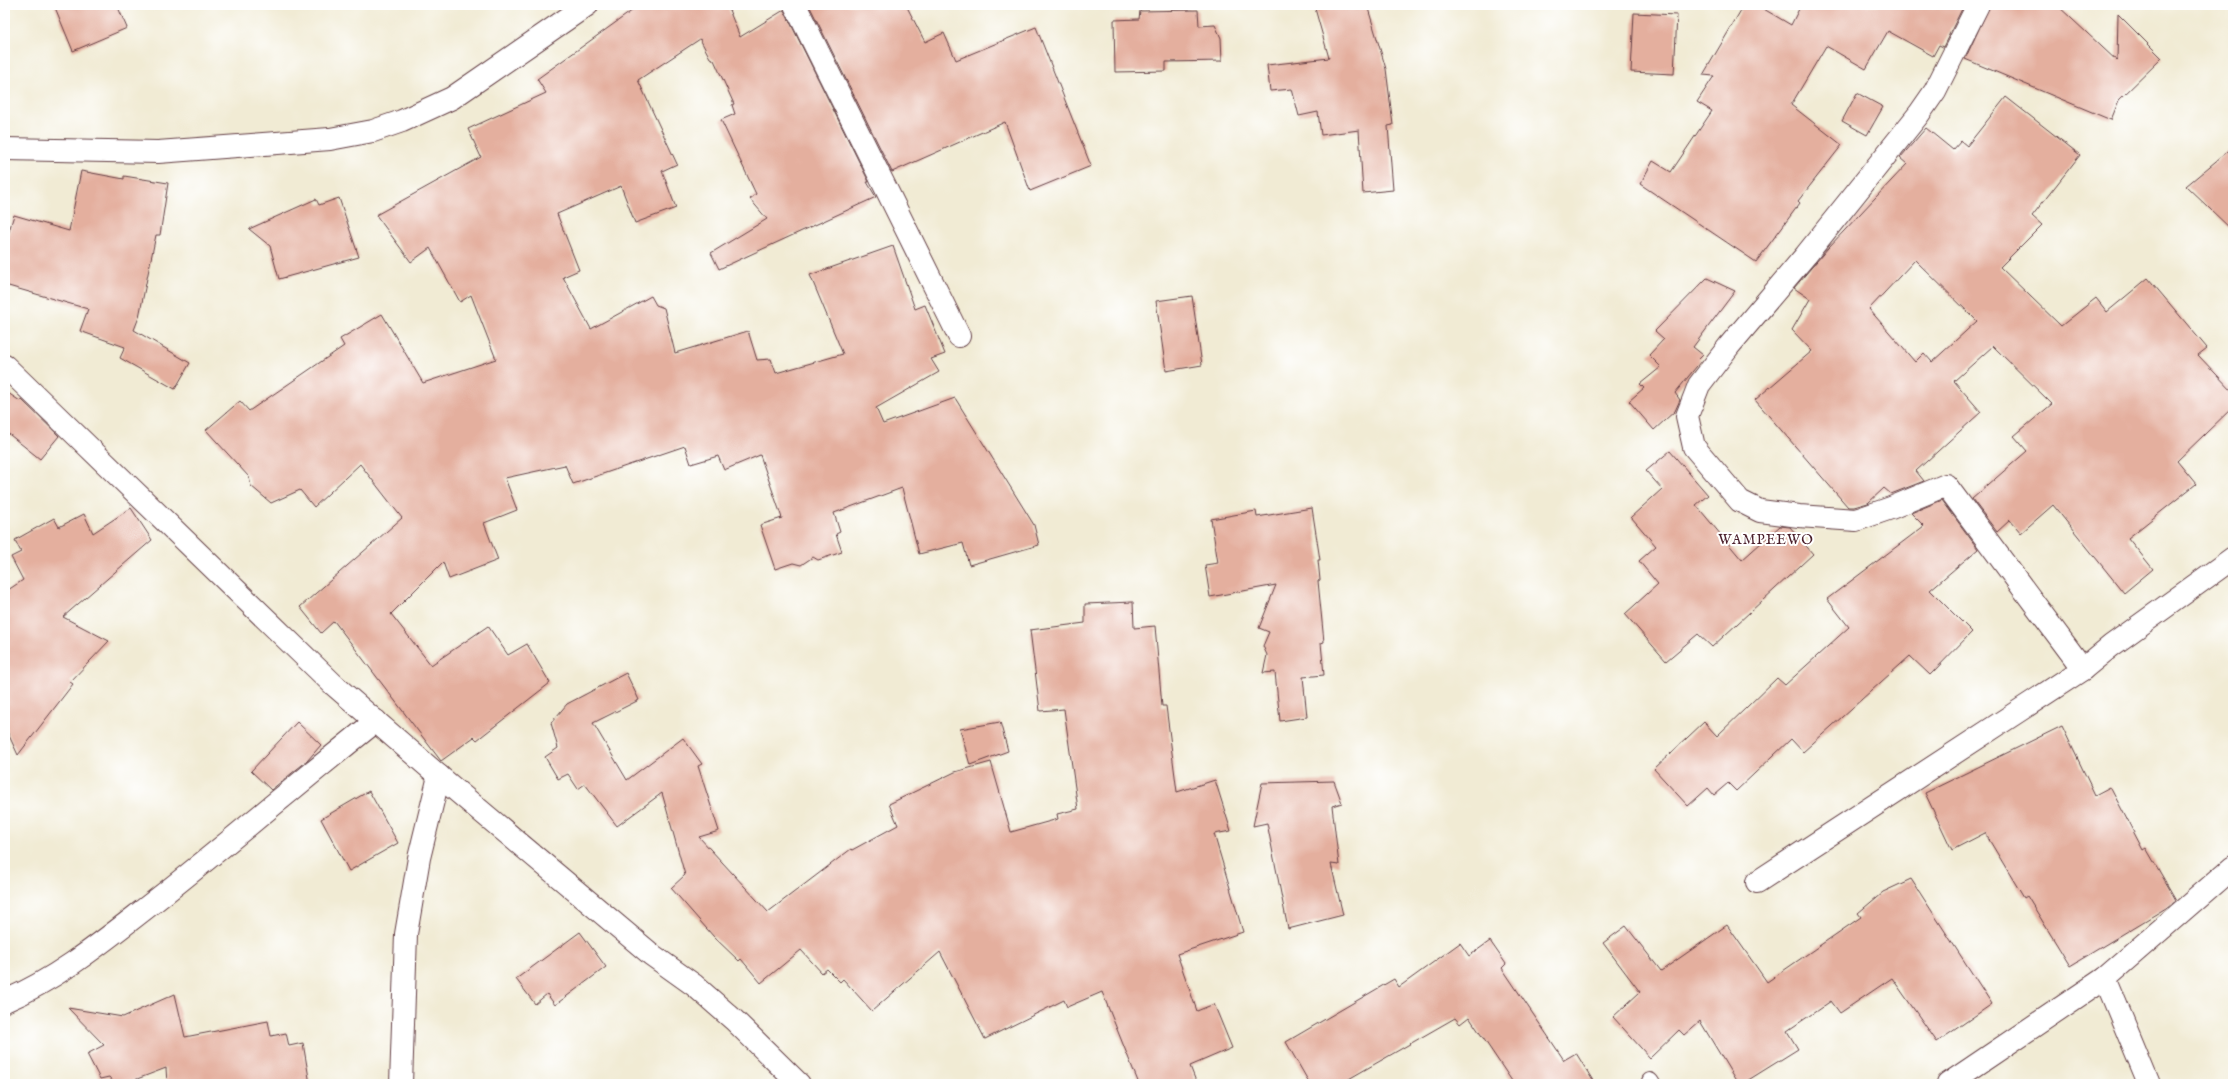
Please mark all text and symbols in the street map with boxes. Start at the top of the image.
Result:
district label: WAMPEEWO [1718,531,1814,549]

